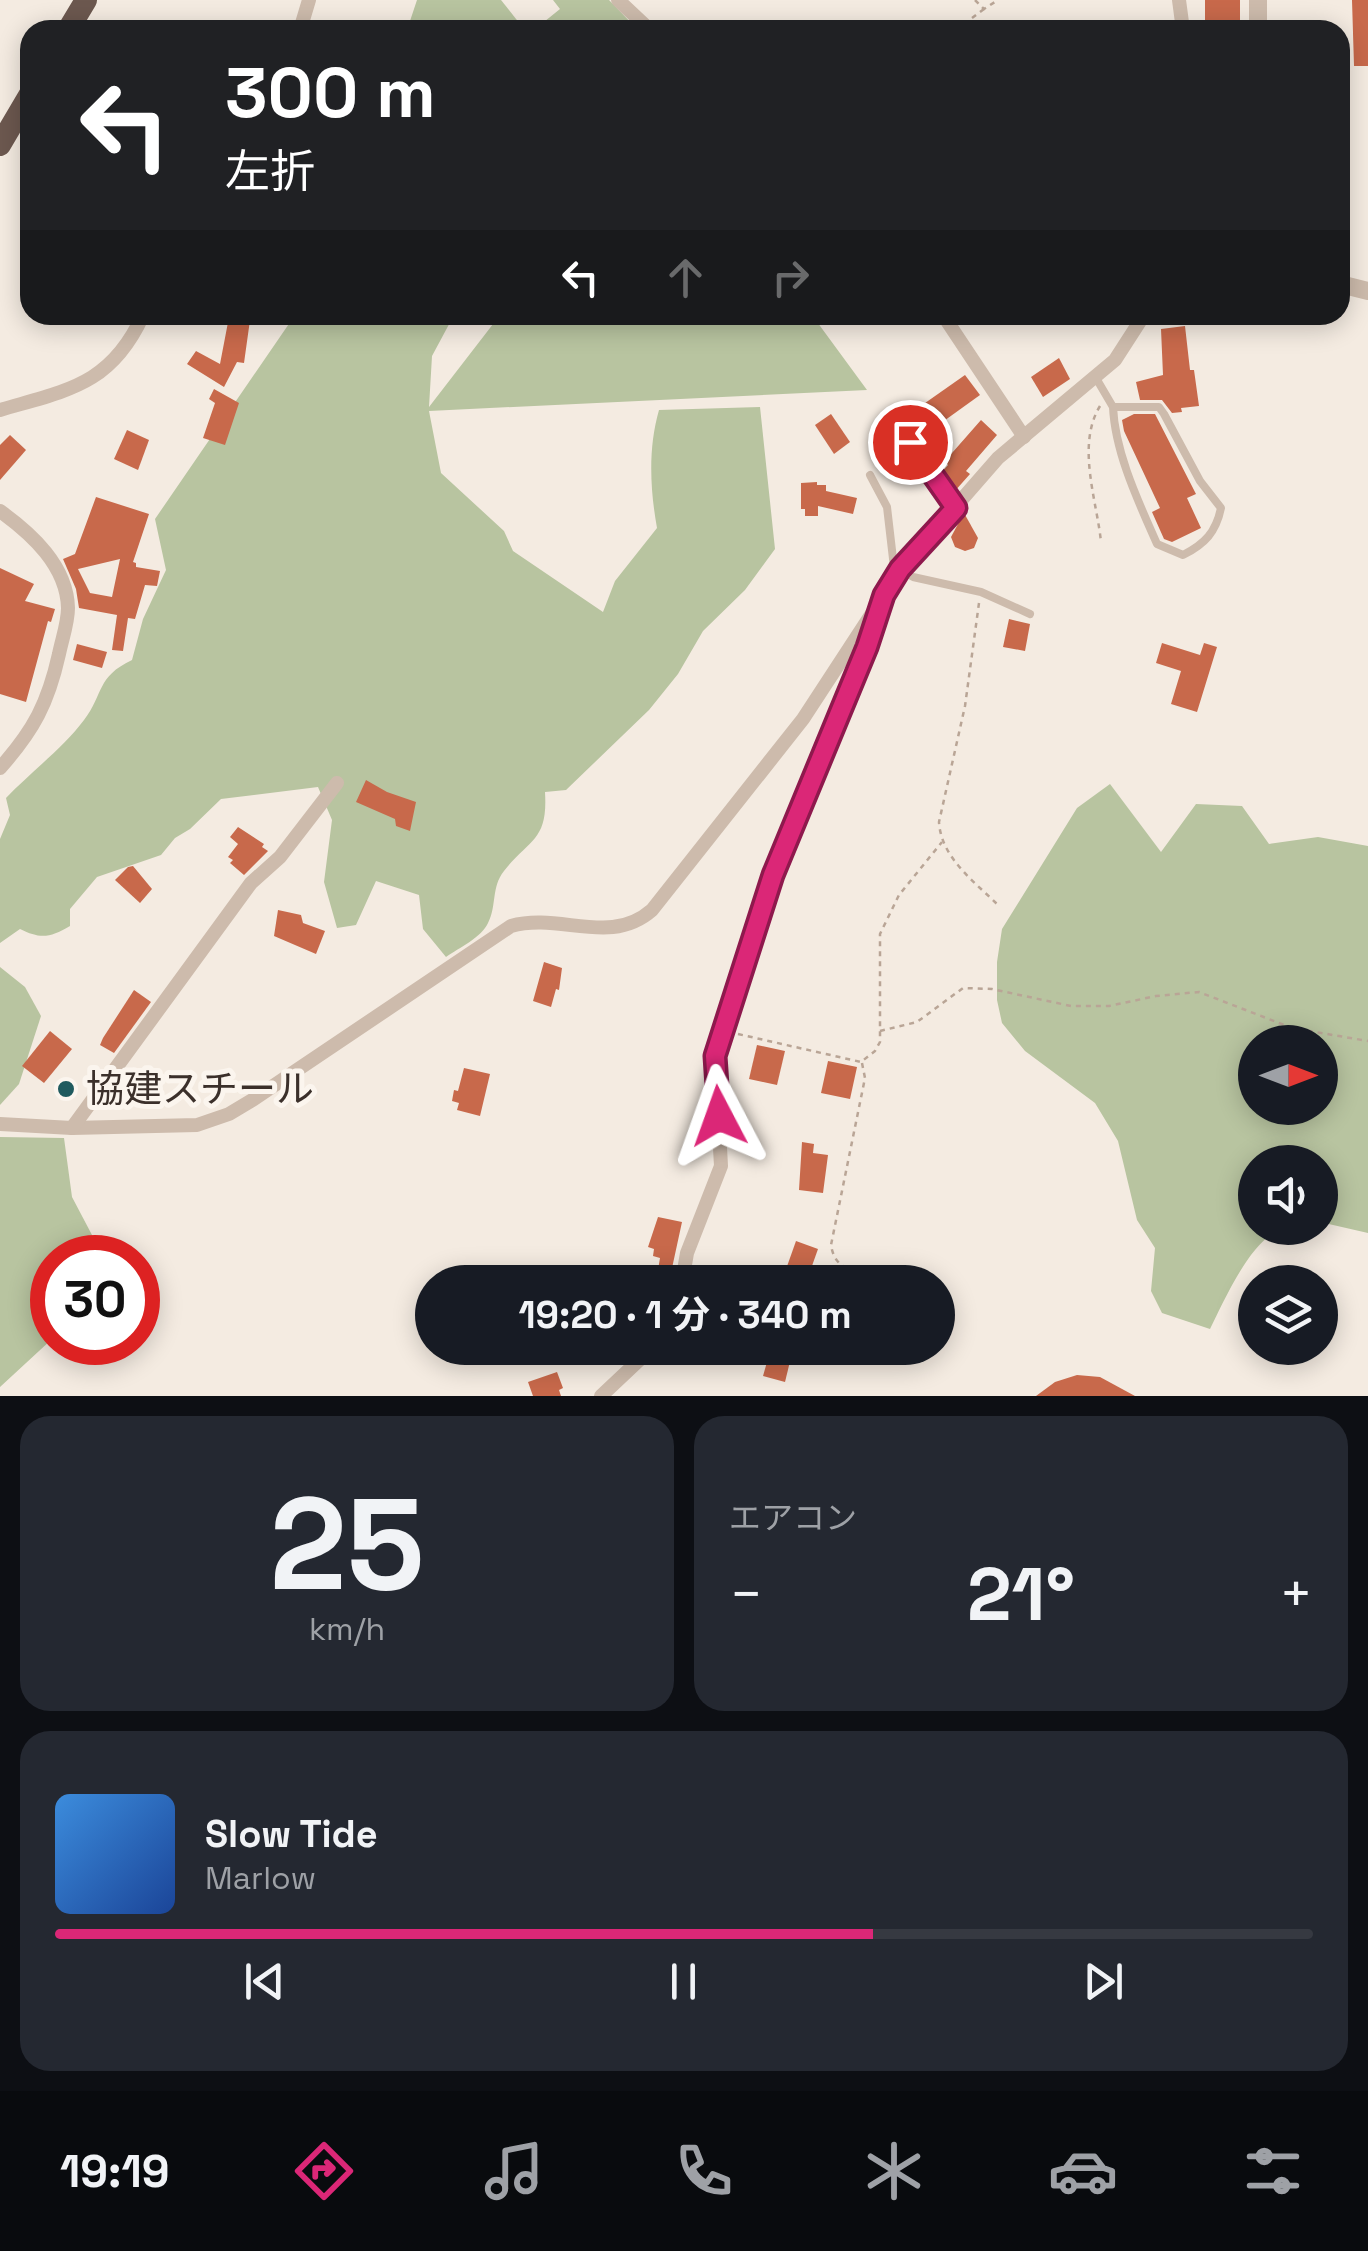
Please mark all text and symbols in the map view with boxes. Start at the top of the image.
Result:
text: 300 m [225,48,436,137]
icon: left [60,60,190,190]
text: 左折 [225,143,315,200]
icon: left [553,250,608,305]
icon: ahead [658,250,713,305]
icon: right [763,250,818,305]
pin [868,400,953,485]
icon: arrive [883,415,938,470]
north arrow [1238,1025,1338,1125]
map controls [1238,1025,1338,1365]
position arrow [667,1064,771,1168]
place label: 協建スチール [86,1065,314,1113]
marker: 協建スチール [55,1078,77,1100]
button: sound [1238,1145,1338,1245]
speed limit sign: 30 [30,1235,160,1365]
button: layers [1238,1265,1338,1365]
text: 19:20 · 1 分 · 340 m [518,1291,852,1339]
text: 25 [269,1461,425,1627]
text: エアコン [729,1498,857,1538]
text: 21° [967,1546,1075,1642]
text: − [729,1559,763,1629]
text: + [1279,1559,1313,1629]
text: km/h [309,1609,385,1649]
text: Slow Tide [205,1810,378,1858]
text: Marlow [205,1858,316,1898]
icon: previous [237,1954,292,2009]
icon: pause [656,1954,711,2009]
icon: next [1076,1954,1131,2009]
icon: directions [289,2136,359,2206]
icon: music [479,2136,549,2206]
icon: phone [669,2136,739,2206]
icon: climate [859,2136,929,2206]
icon: car [1048,2136,1118,2206]
icon: filters [1238,2136,1308,2206]
text: 19:19 [60,2143,170,2200]

